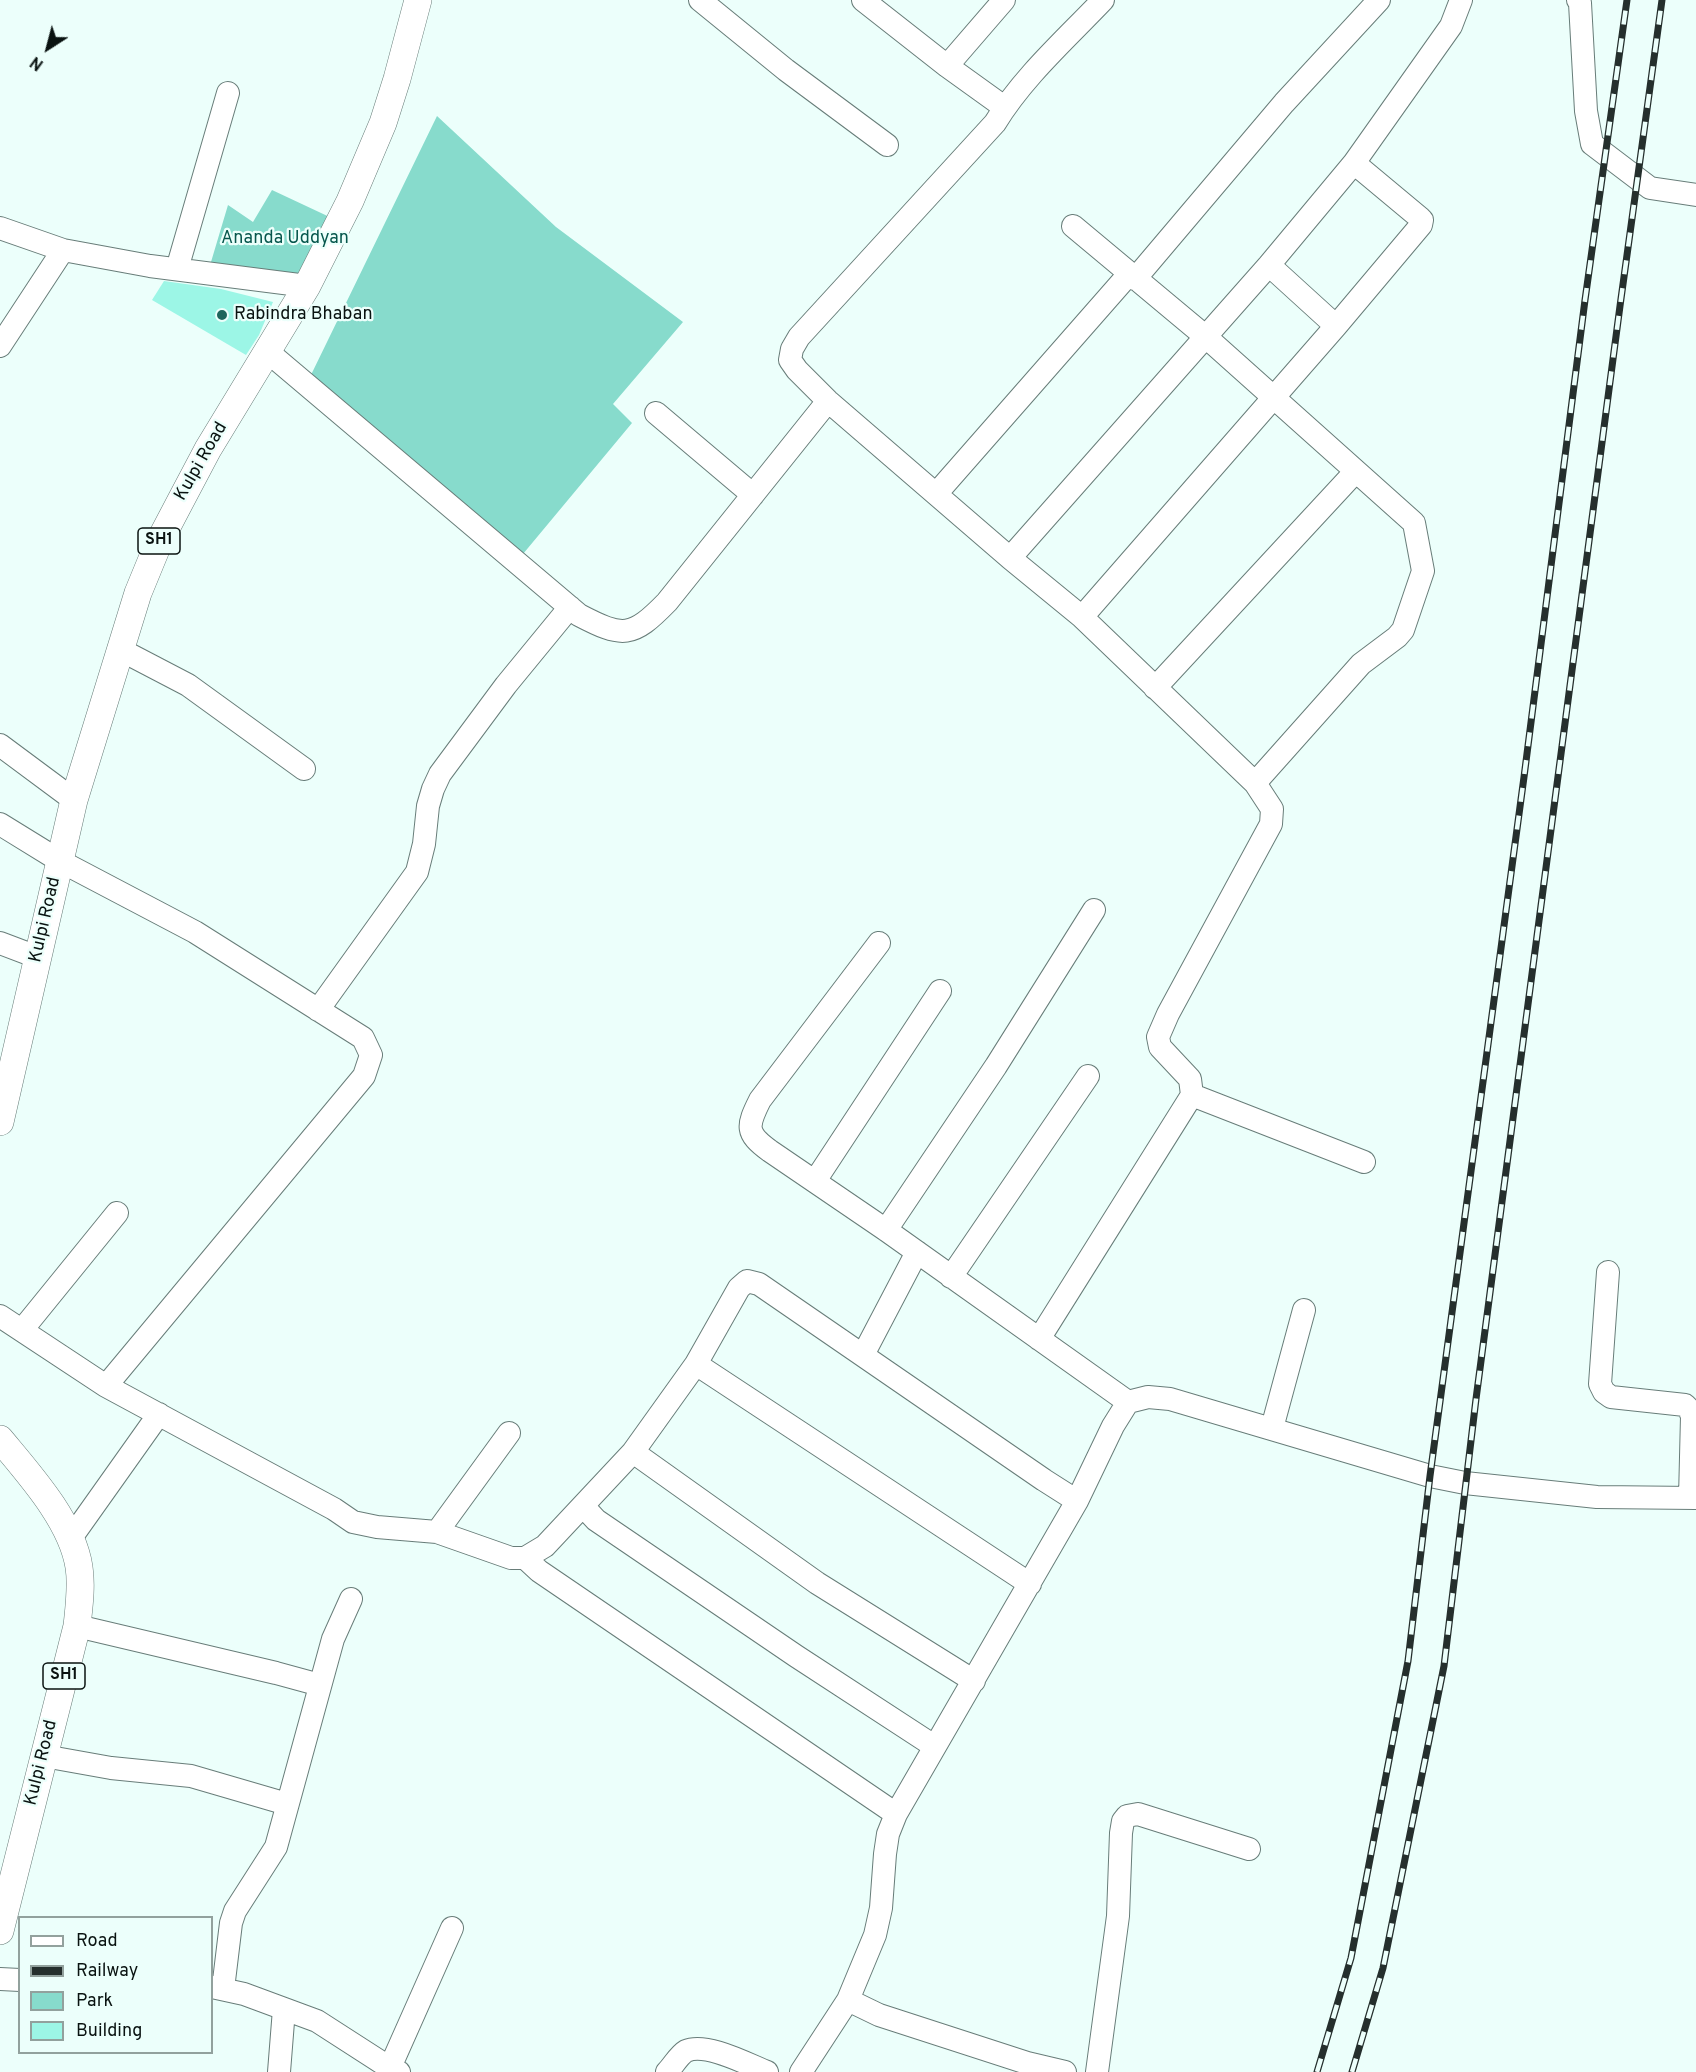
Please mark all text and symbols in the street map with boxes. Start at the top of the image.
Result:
north arrow [18,18,78,78]
text: N [27,51,48,74]
park label: Ananda Uddyan [221,228,349,250]
place label: Rabindra Bhaban [234,304,373,326]
marker: Rabindra Bhaban [215,308,229,322]
street label: Kulpi Road [171,419,233,505]
road number: SH1 [138,528,180,554]
street label: Kulpi Road [26,875,66,965]
road number: SH1 [43,1663,85,1689]
street label: Kulpi Road [21,1718,63,1808]
legend [18,1916,213,2054]
text: Road [76,1930,118,1953]
text: Railway [76,1960,138,1983]
text: Park [76,1990,113,2013]
text: Building [76,2020,142,2043]

